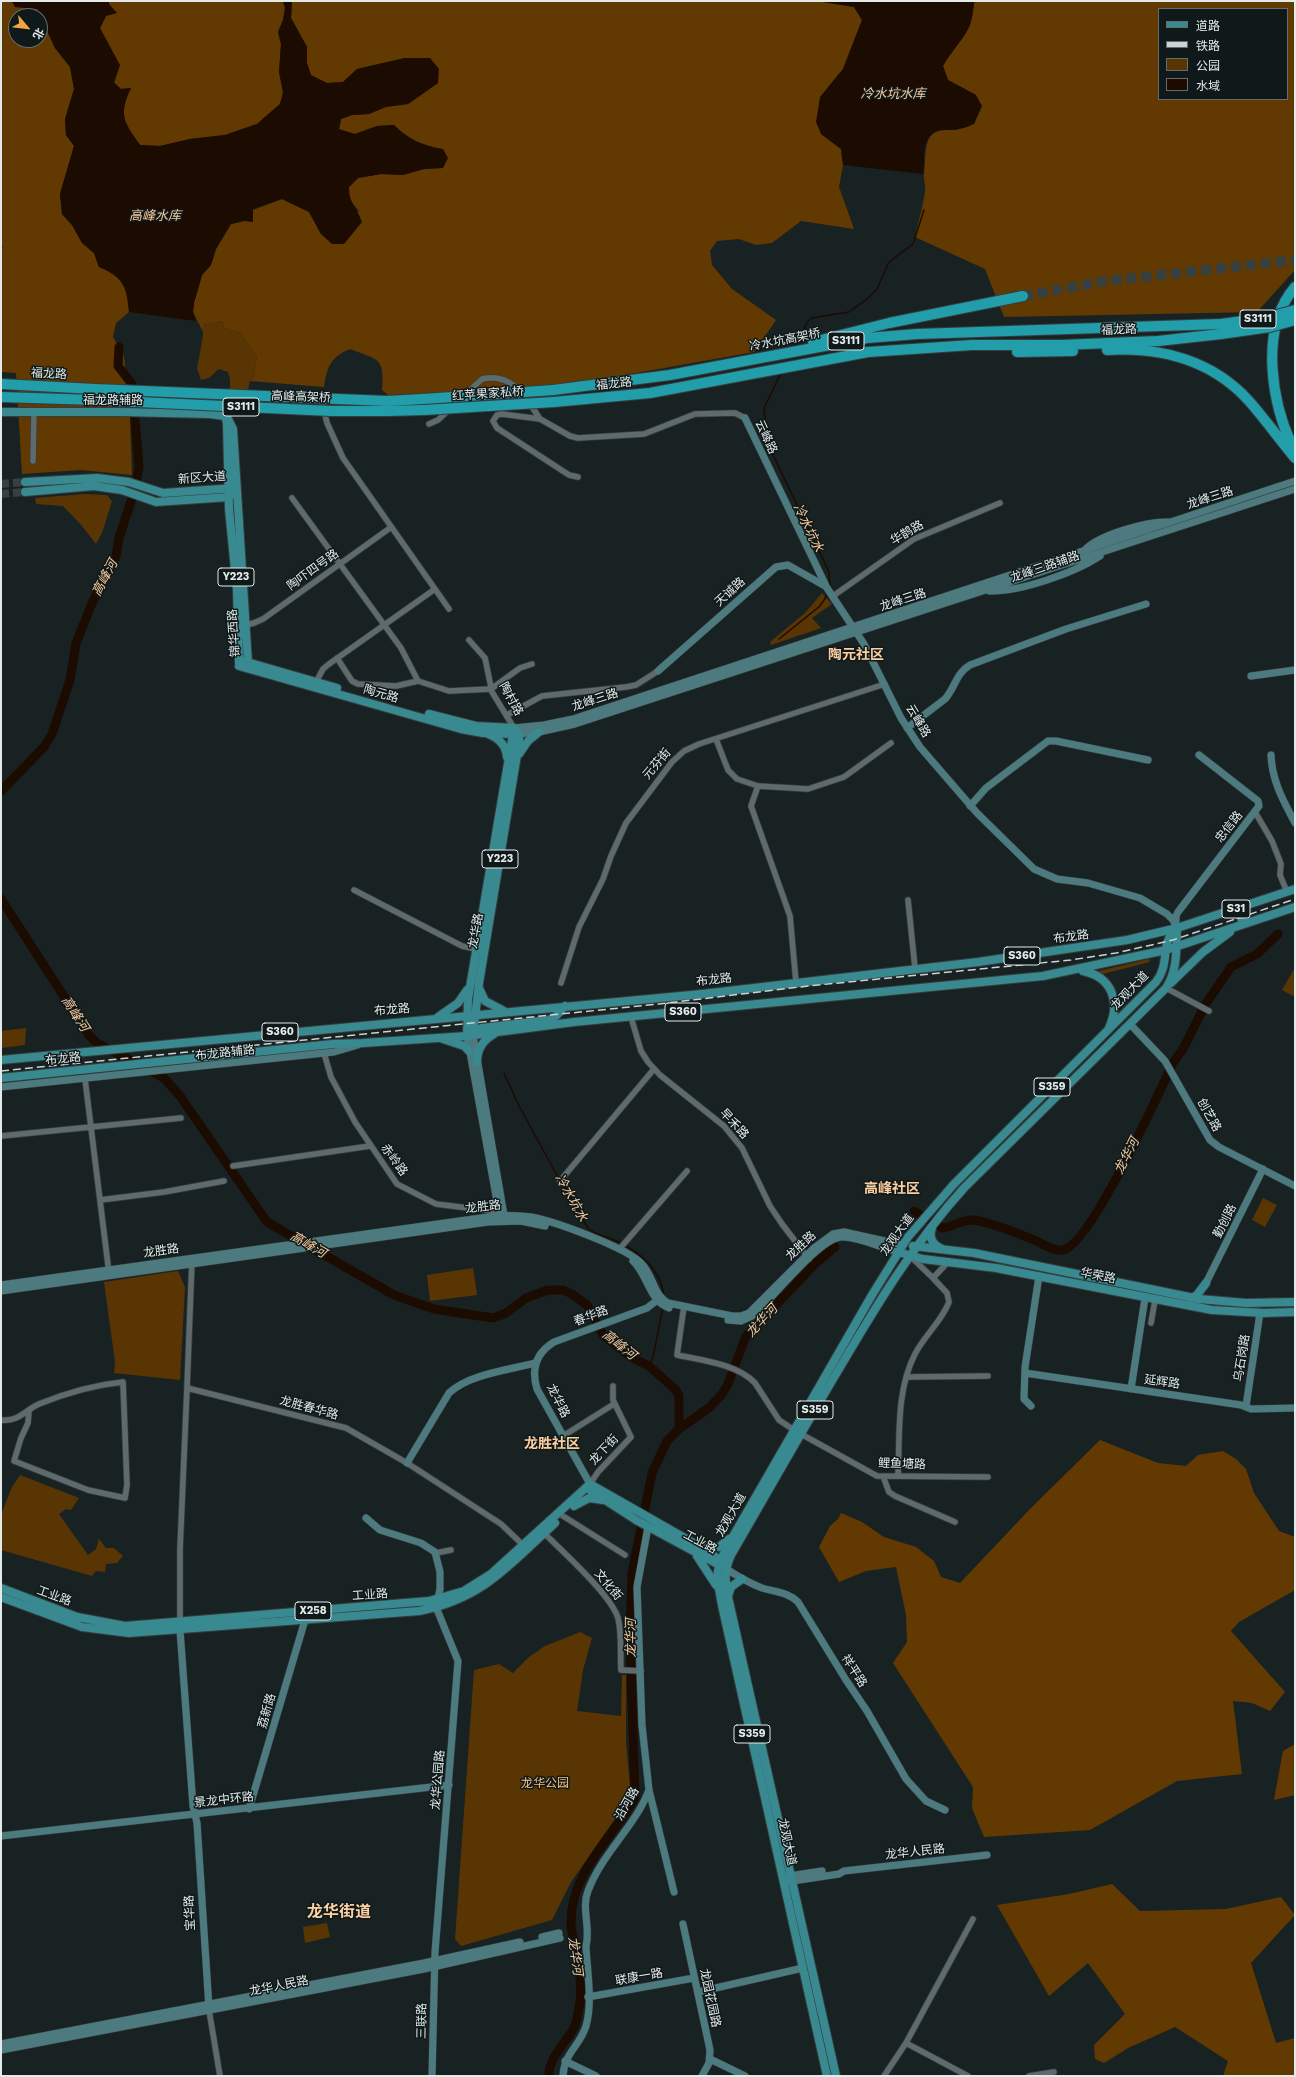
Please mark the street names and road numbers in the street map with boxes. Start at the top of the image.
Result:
road number: S3111 [1240,310,1276,328]
street label: 福龙路 [1101,322,1137,338]
street label: 冷水坑高架桥 [748,326,822,354]
road number: S3111 [828,332,864,350]
street label: 福龙路 [31,366,67,382]
street label: 福龙路 [595,375,633,393]
street label: 红苹果家私桥 [452,384,524,404]
street label: 高峰高架桥 [271,389,331,405]
street label: 福龙路辅路 [83,393,143,407]
road number: S3111 [223,398,259,416]
street label: 云峰路 [752,418,780,456]
street label: 新区大道 [178,469,226,487]
street label: 龙峰三路 [1185,484,1235,512]
street label: 华鹊路 [888,518,926,548]
street label: 陶吓四号路 [284,547,342,593]
street label: 龙峰三路辅路 [1009,548,1081,586]
road number: Y223 [218,568,254,586]
street label: 天诚路 [712,575,748,609]
street label: 龙峰三路 [878,586,928,614]
street label: 锦华西路 [225,609,243,657]
street label: 陶村路 [496,680,526,718]
street label: 陶元路 [362,682,400,706]
street label: 龙峰三路 [570,686,620,714]
street label: 云峰路 [903,702,933,740]
street label: 元芬街 [640,746,674,782]
street label: 忠信路 [1212,808,1246,846]
road number: Y223 [482,850,518,868]
road number: S31 [1222,900,1250,918]
street label: 龙华路 [466,912,486,950]
street label: 布龙路 [1052,927,1090,947]
road number: S360 [1004,947,1040,965]
street label: 龙观大道 [1108,969,1152,1013]
street label: 布龙路 [695,971,733,989]
street label: 布龙路 [373,1001,411,1019]
road number: S360 [665,1003,701,1021]
road number: S360 [262,1023,298,1041]
street label: 布龙路辅路 [194,1043,256,1063]
street label: 布龙路 [44,1050,82,1068]
road number: S359 [1034,1078,1070,1096]
street label: 创艺路 [1194,1096,1224,1134]
street label: 早禾路 [716,1106,752,1142]
street label: 赤岭路 [378,1141,410,1179]
street label: 龙胜路 [464,1198,502,1216]
street label: 勤创路 [1210,1202,1240,1240]
street label: 龙观大道 [877,1211,917,1259]
street label: 龙胜路 [783,1228,819,1264]
street label: 龙胜路 [142,1241,180,1261]
street label: 华荣路 [1079,1265,1117,1287]
street label: 春华路 [572,1303,610,1329]
street label: 乌石岗路 [1231,1333,1253,1383]
street label: 延辉路 [1143,1372,1181,1392]
street label: 龙华路 [543,1382,573,1420]
street label: 龙胜春华路 [278,1393,340,1423]
road number: S359 [797,1401,833,1419]
street label: 龙下街 [586,1432,622,1468]
street label: 鲤鱼塘路 [878,1456,926,1472]
street label: 龙观大道 [713,1491,749,1539]
street label: 工业路 [681,1527,719,1557]
street label: 文化街 [591,1567,625,1603]
street label: 工业路 [35,1583,73,1609]
street label: 工业路 [352,1587,388,1603]
road number: X258 [295,1602,331,1620]
street label: 祥平路 [838,1652,870,1690]
street label: 荔新路 [255,1692,279,1730]
road number: S359 [734,1725,770,1743]
street label: 龙华公园路 [428,1749,448,1811]
street label: 沿河路 [612,1785,642,1823]
street label: 景龙中环路 [193,1790,255,1810]
street label: 龙观大道 [775,1817,799,1867]
street label: 龙华人民路 [884,1842,946,1862]
street label: 宝华路 [182,1895,198,1931]
street label: 联康一路 [614,1966,664,1988]
street label: 龙园花园路 [697,1967,723,2029]
street label: 龙华人民路 [248,1973,310,1999]
street label: 三联路 [414,2003,430,2039]

